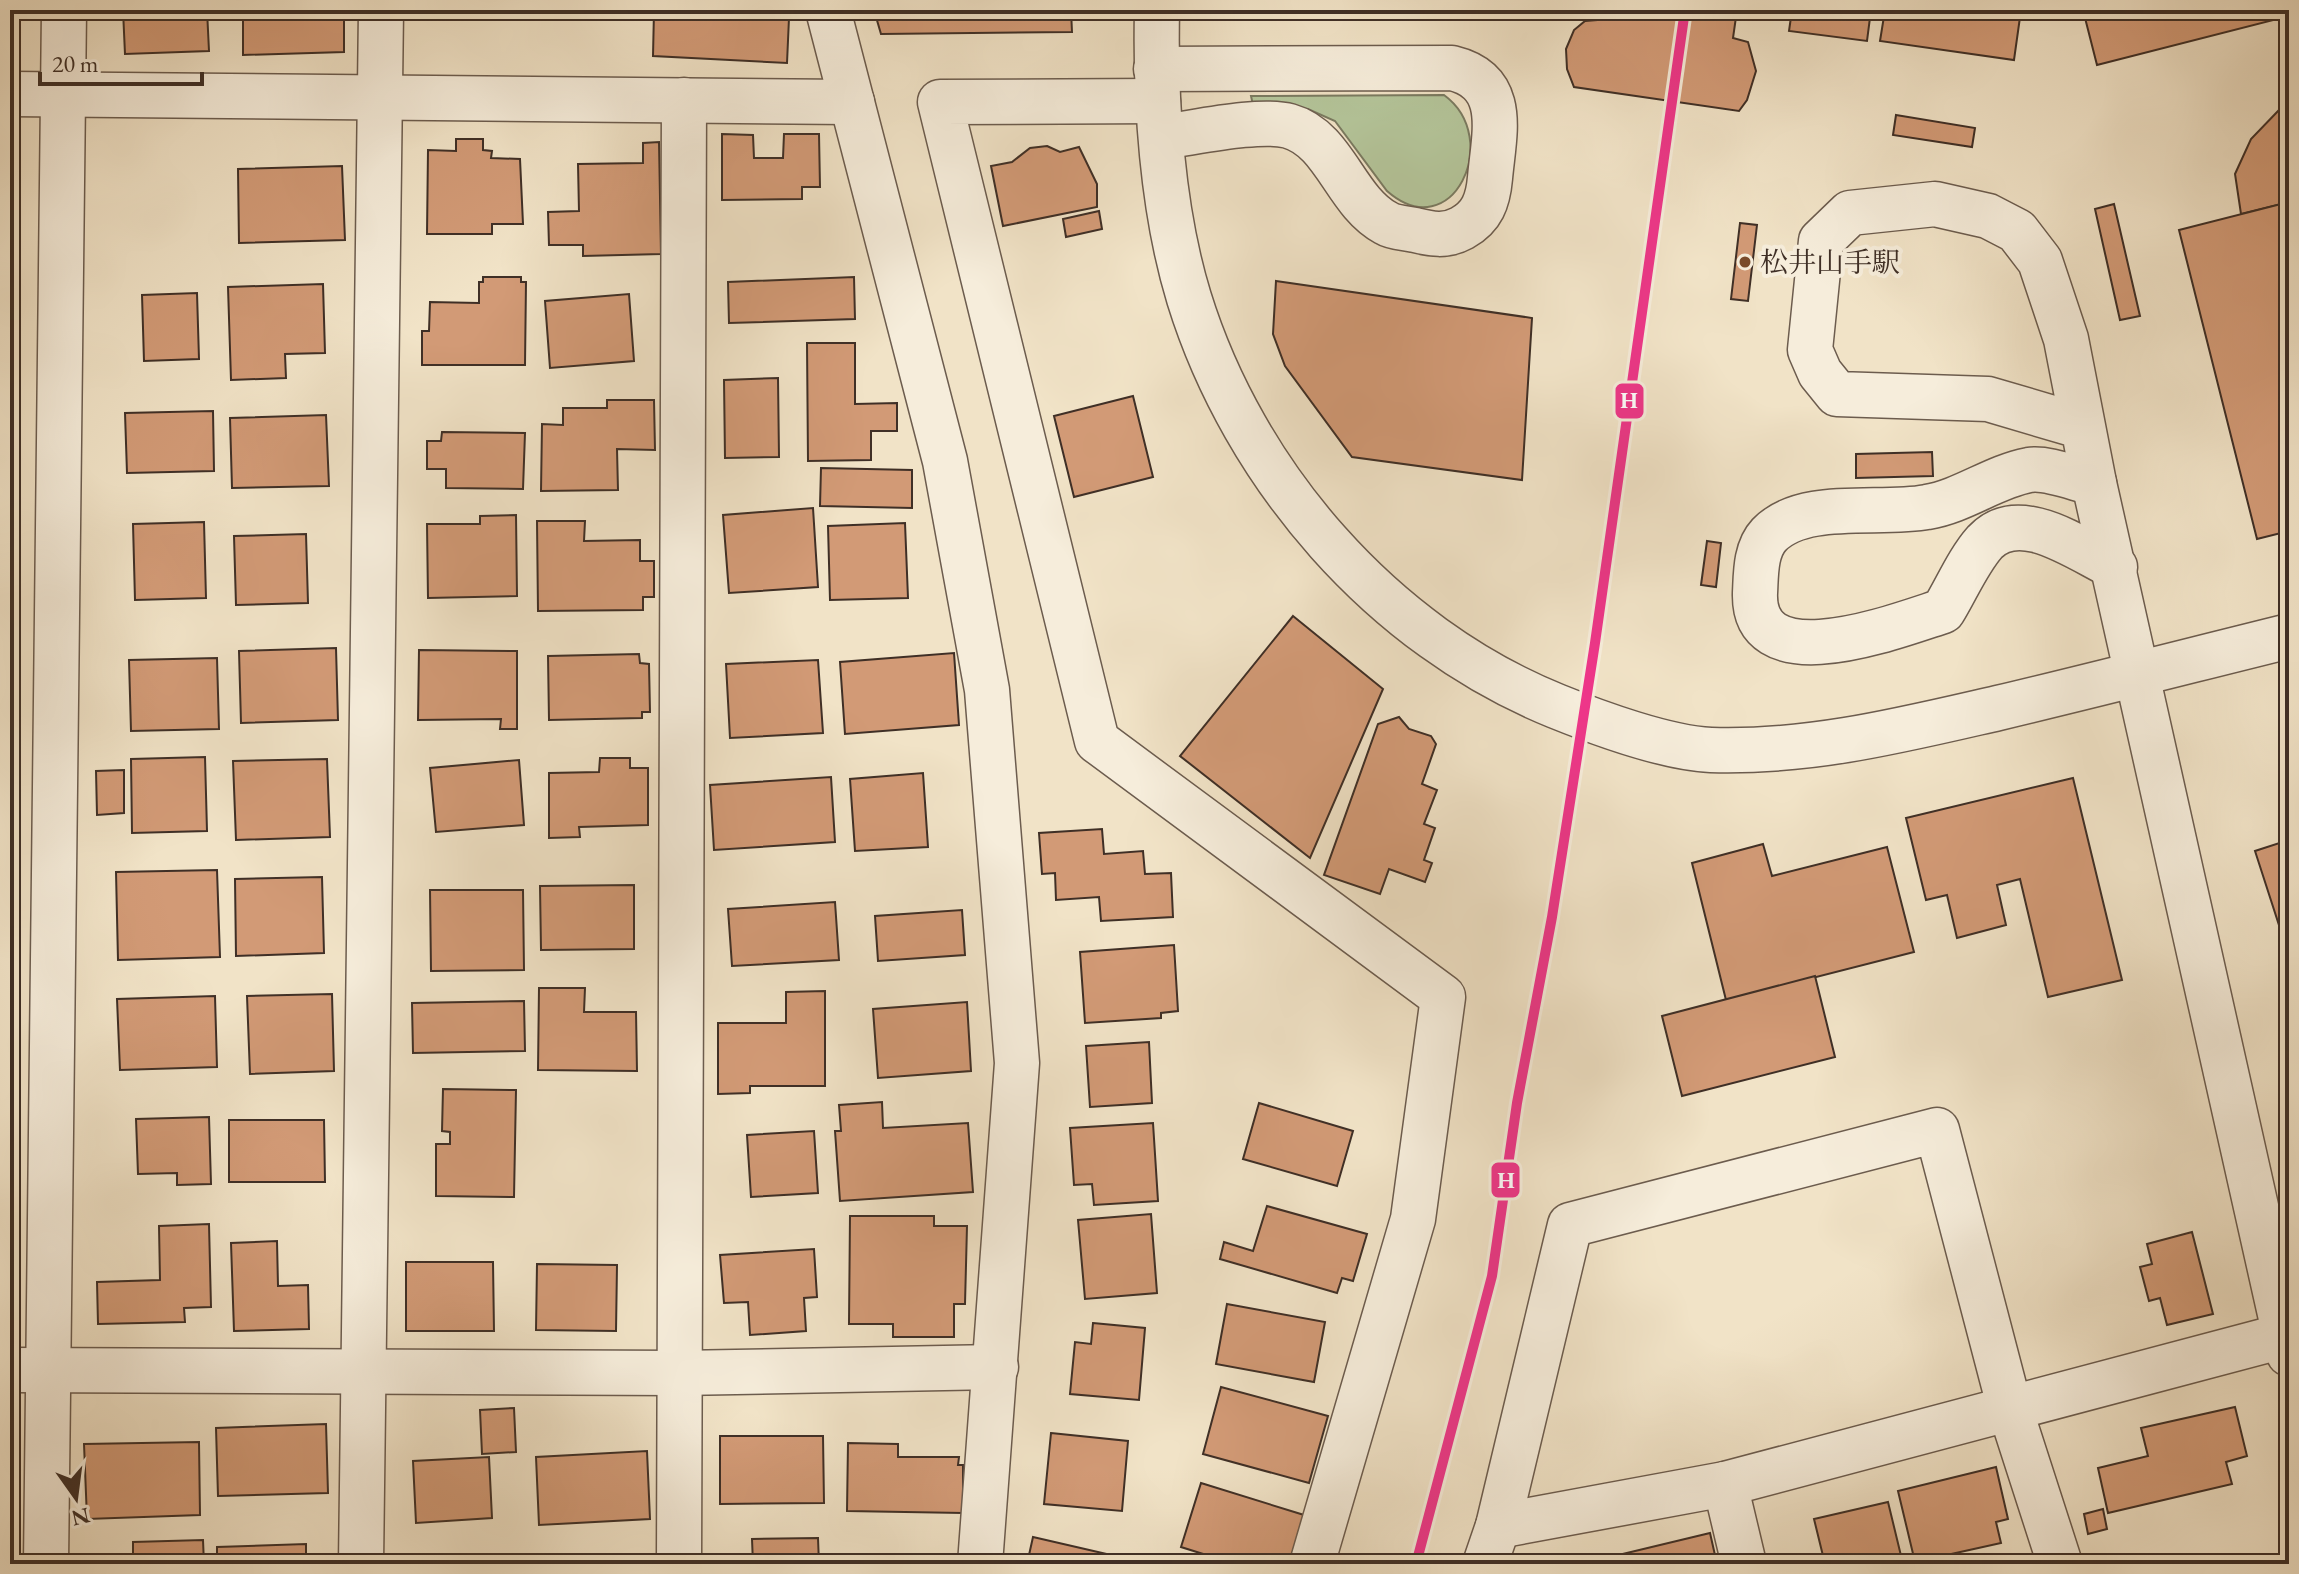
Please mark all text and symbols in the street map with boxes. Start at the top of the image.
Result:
scale bar [40,36,202,86]
text: 20 m [52,48,99,79]
place label: 松井山手駅 [1760,244,1900,280]
marker: 松井山手駅 [1737,254,1753,270]
line badge: H [1614,382,1645,420]
text: H [1620,386,1638,415]
line badge: H [1490,1161,1521,1199]
text: H [1497,1166,1515,1195]
north arrow [36,1458,116,1538]
text: N [68,1501,93,1533]

